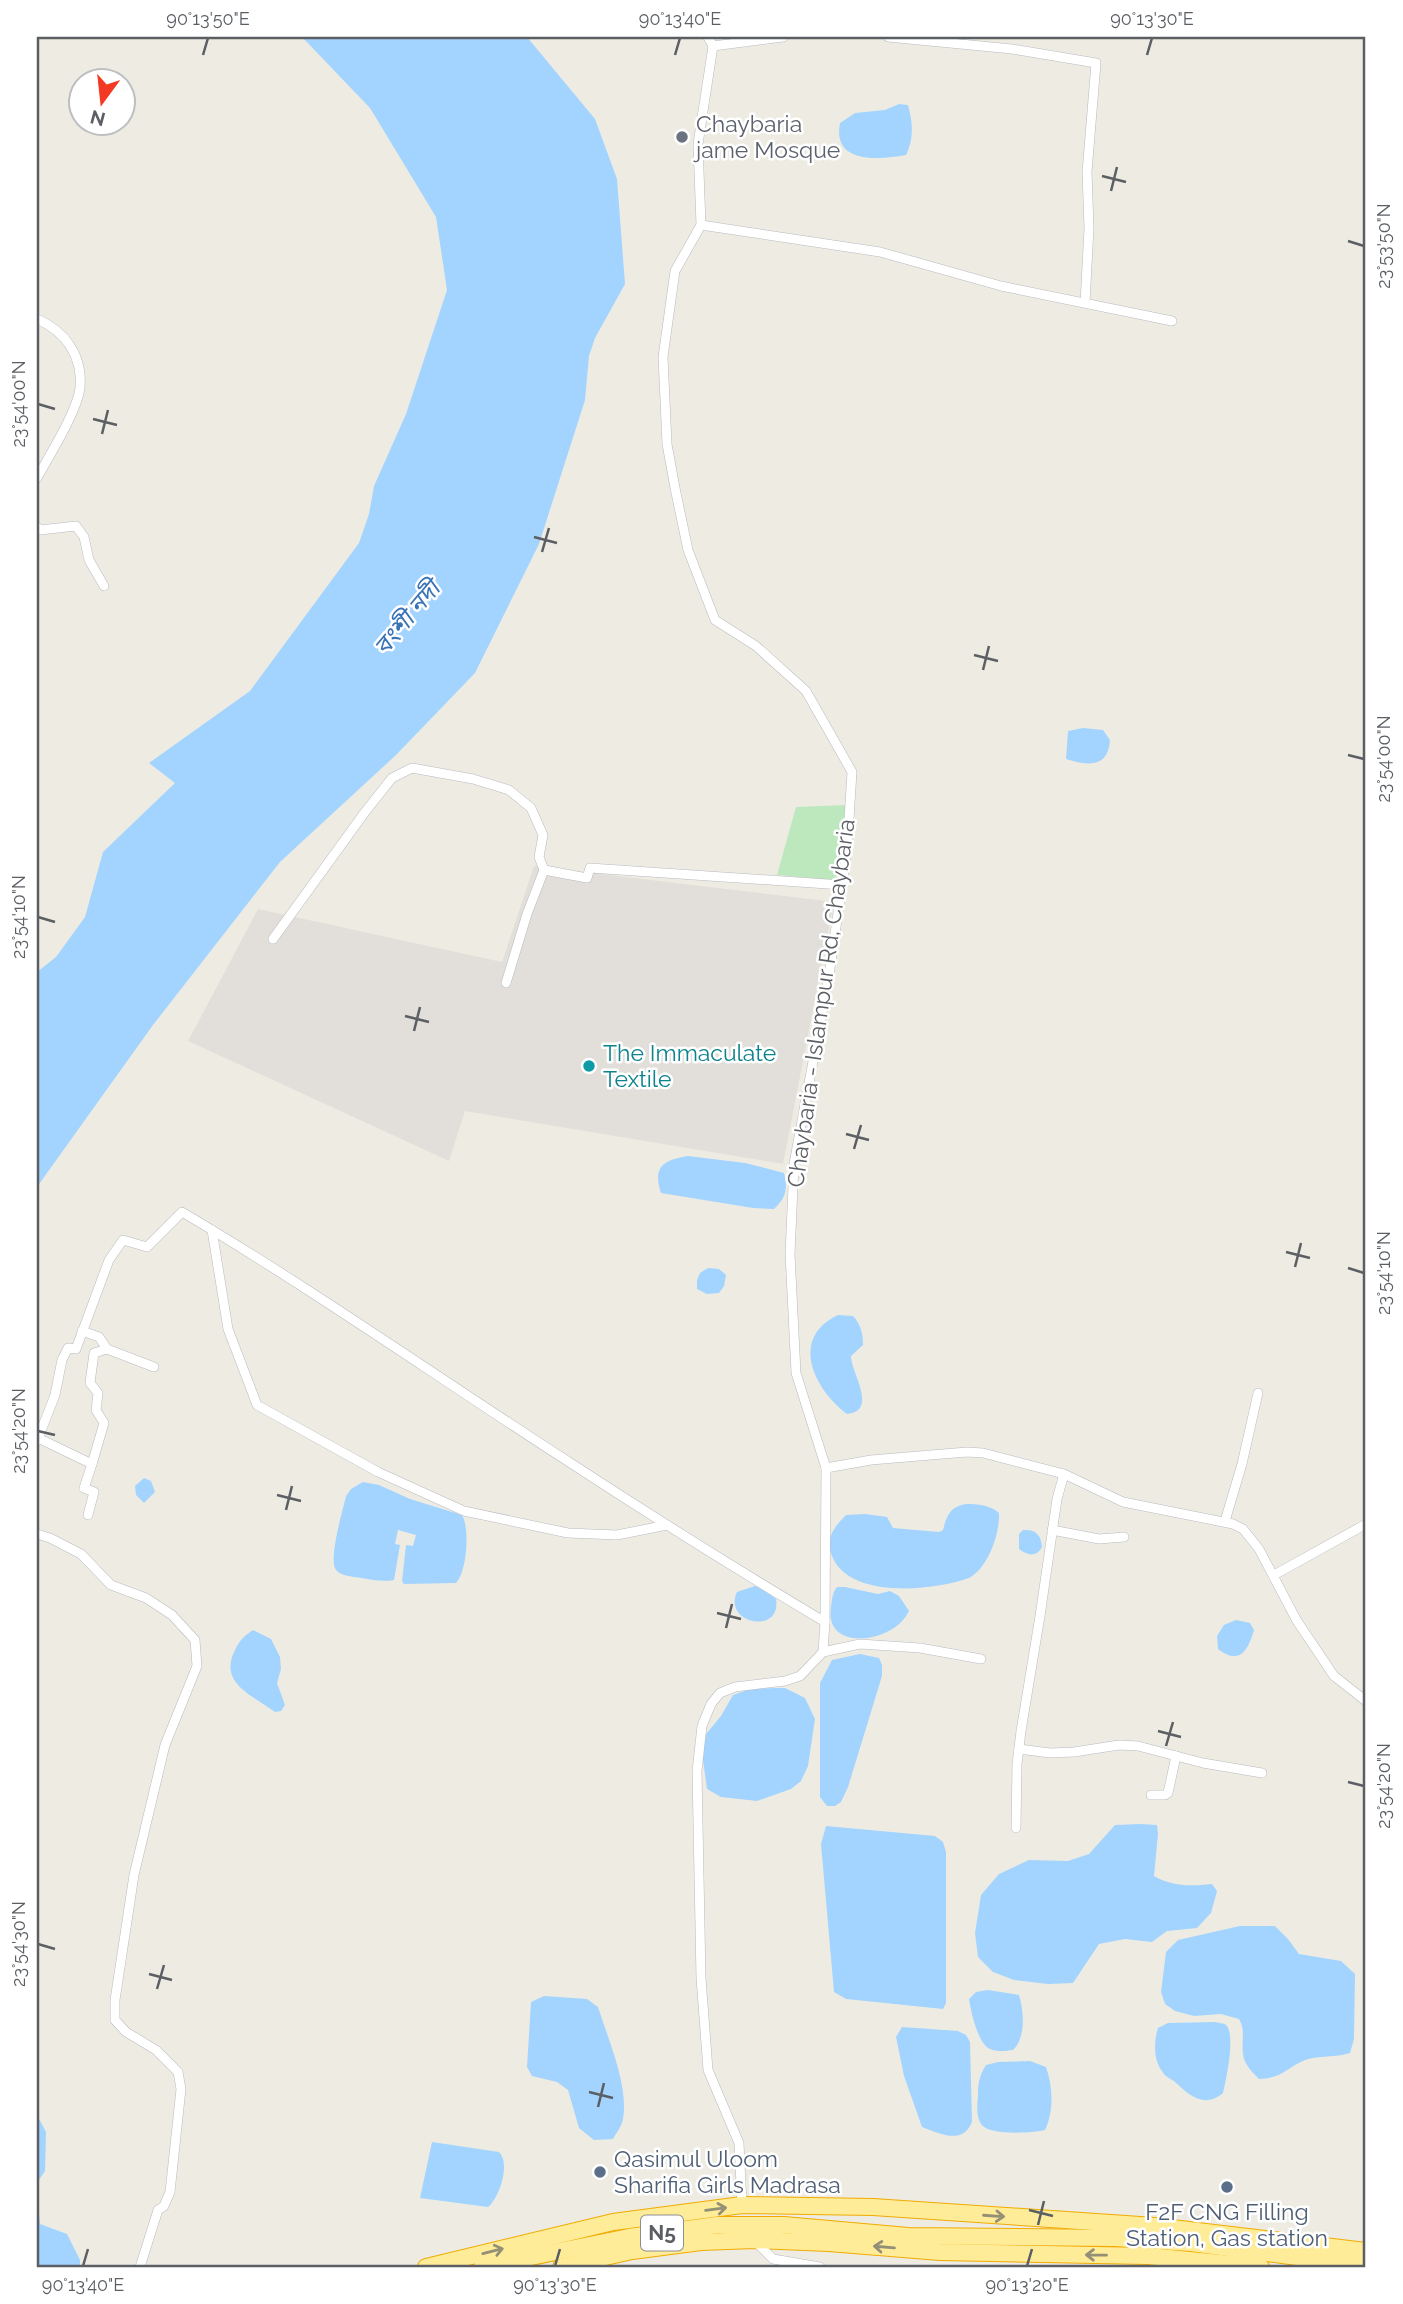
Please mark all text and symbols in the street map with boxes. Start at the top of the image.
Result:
text: 90°13'50"E [166,8,250,29]
text: 90°13'40"E [639,8,721,29]
text: 90°13'30"E [1110,8,1194,29]
north arrow [66,66,136,136]
text: N [88,106,107,131]
place label: Chaybaria jame Mosque [693,110,840,163]
marker: Chaybaria jame Mosque [674,129,690,145]
text: 23°53'50"N [1373,203,1394,289]
text: 23°54'00"N [8,360,29,448]
water label: বংশী নদী [367,571,449,661]
text: 23°54'00"N [1373,715,1394,803]
street label: Chaybaria - Islampur Rd, Chaybaria [781,817,860,1189]
text: 23°54'10"N [8,875,29,959]
place label: The Immaculate Textile [603,1039,776,1092]
marker: The Immaculate Textile [581,1058,597,1074]
text: 23°54'10"N [1373,1231,1394,1315]
text: 23°54'20"N [8,1388,29,1474]
text: 23°54'20"N [1373,1743,1394,1829]
text: 23°54'30"N [8,1901,29,1987]
place label: Qasimul Uloom Sharifia Girls Madrasa [614,2145,841,2198]
marker: Qasimul Uloom Sharifia Girls Madrasa [592,2164,608,2180]
marker: F2F CNG Filling Station, Gas station [1219,2179,1235,2195]
place label: F2F CNG Filling Station, Gas station [1126,2198,1328,2251]
one-way arrow [704,2202,727,2215]
one-way arrow [982,2210,1005,2223]
road number: N5 [641,2216,683,2250]
one-way arrow [874,2241,896,2254]
one-way arrow [481,2244,503,2257]
one-way arrow [1084,2248,1107,2262]
text: 90°13'40"E [42,2274,124,2295]
text: 90°13'30"E [513,2274,597,2295]
text: 90°13'20"E [985,2274,1069,2295]

